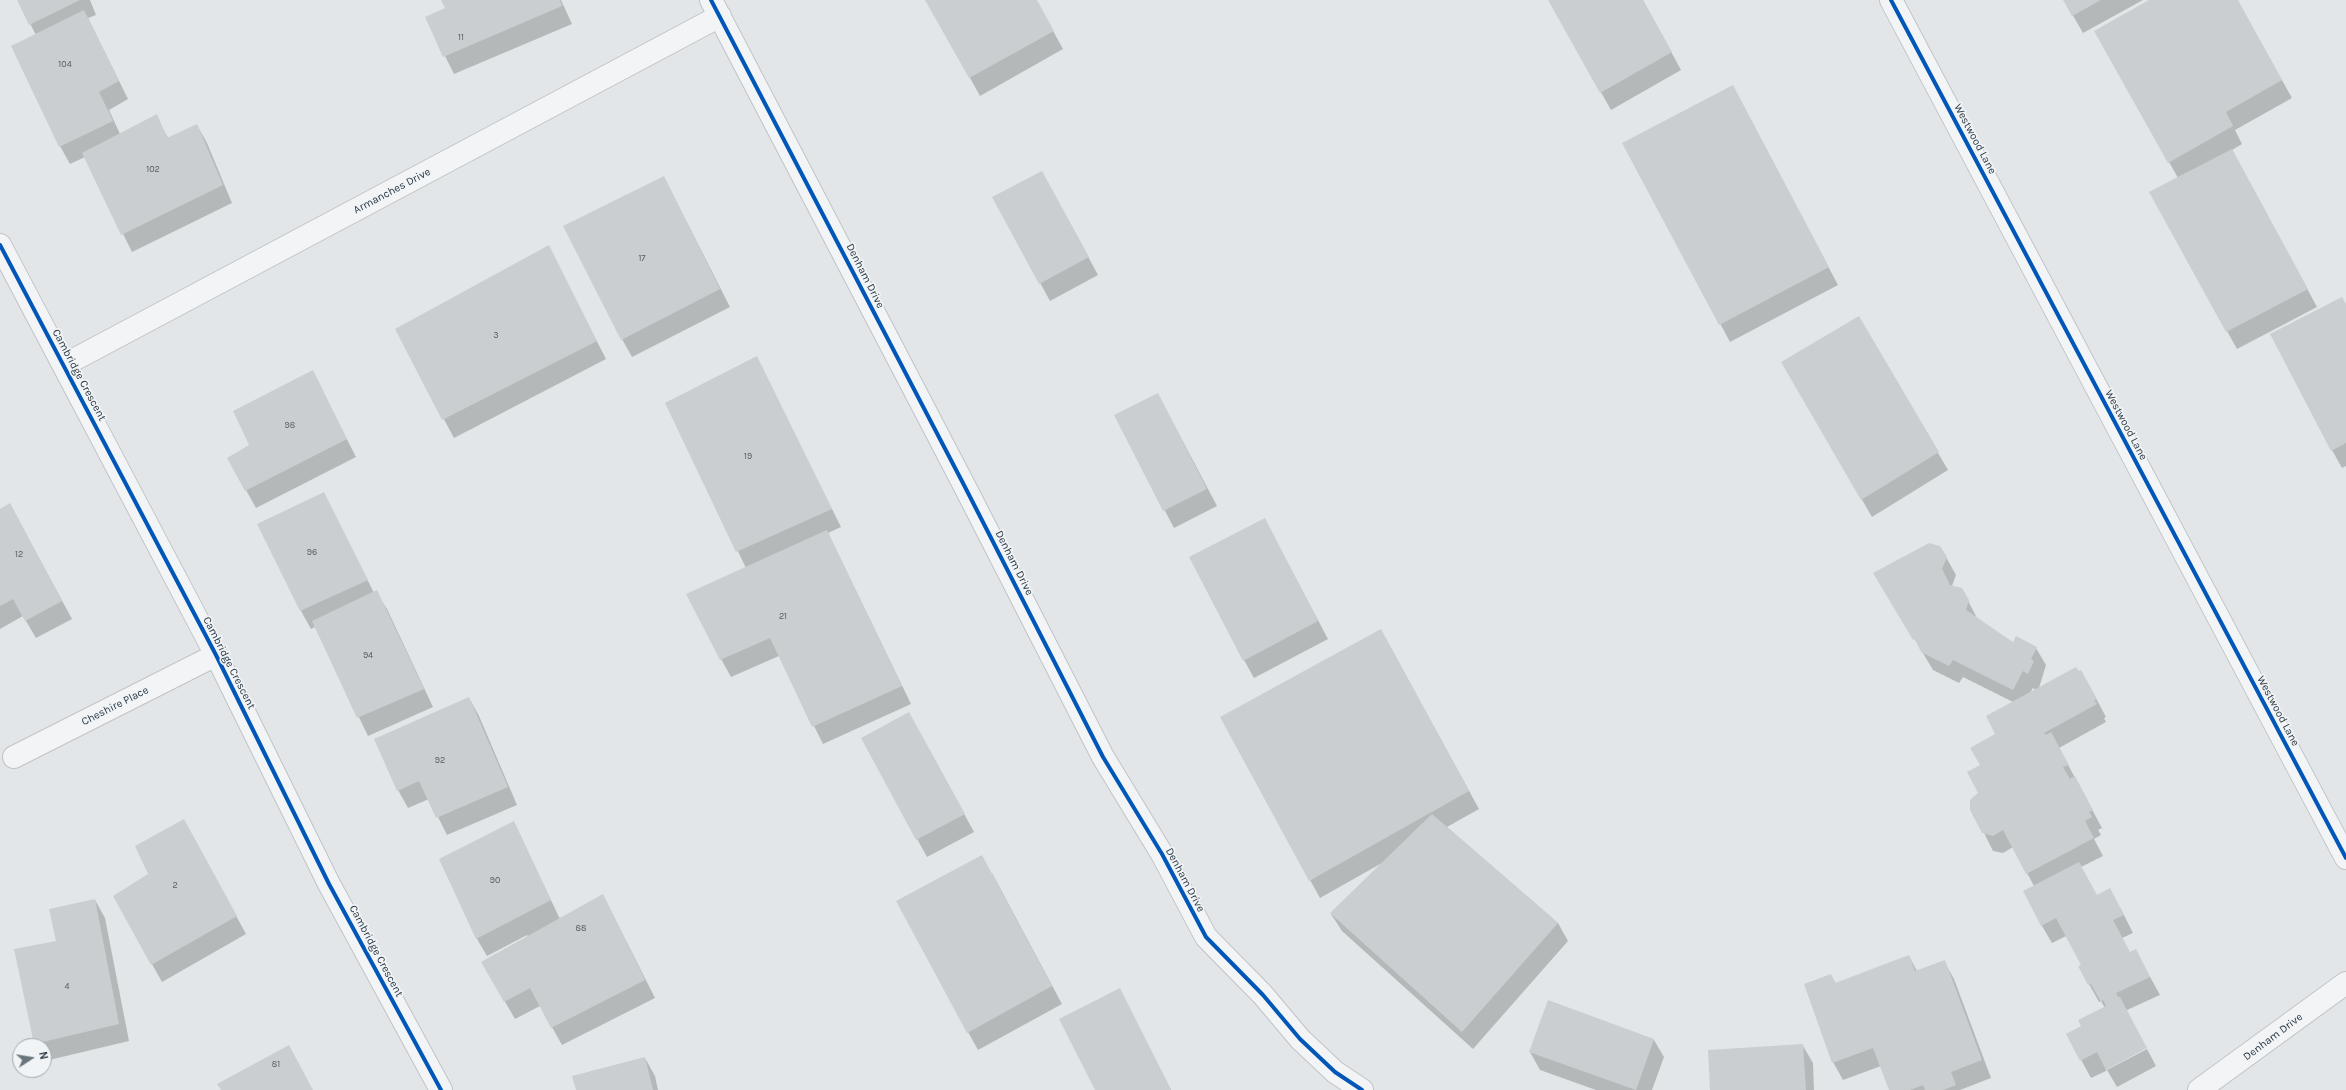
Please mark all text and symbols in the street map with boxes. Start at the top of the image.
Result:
house number: 11 [458,32,464,42]
house number: 104 [58,59,72,69]
street label: Westwood Lane [1951,102,1999,176]
house number: 102 [146,164,160,174]
street label: Armanches Drive [351,165,433,217]
street label: Denham Drive [843,241,887,311]
house number: 17 [638,253,646,263]
street label: Cambridge Crescent [49,327,109,423]
house number: 3 [493,330,499,340]
street label: Westwood Lane [2102,388,2150,462]
house number: 98 [285,420,295,430]
house number: 19 [744,451,752,461]
street label: Denham Drive [992,528,1036,598]
house number: 96 [307,547,317,557]
house number: 12 [15,549,23,559]
house number: 21 [779,611,787,621]
street label: Cambridge Crescent [200,615,258,711]
house number: 94 [363,650,373,660]
street label: Westwood Lane [2254,674,2302,748]
street label: Cheshire Place [79,683,151,729]
house number: 92 [435,755,445,765]
street label: Denham Drive [1163,846,1207,914]
house number: 90 [490,875,500,885]
house number: 2 [172,880,178,890]
street label: Cambridge Crescent [346,903,406,999]
house number: 88 [575,923,587,933]
house number: 4 [64,981,70,991]
street label: Denham Drive [2241,1010,2305,1064]
north arrow [12,1038,52,1078]
text: N [36,1050,50,1061]
house number: 81 [272,1059,280,1069]

